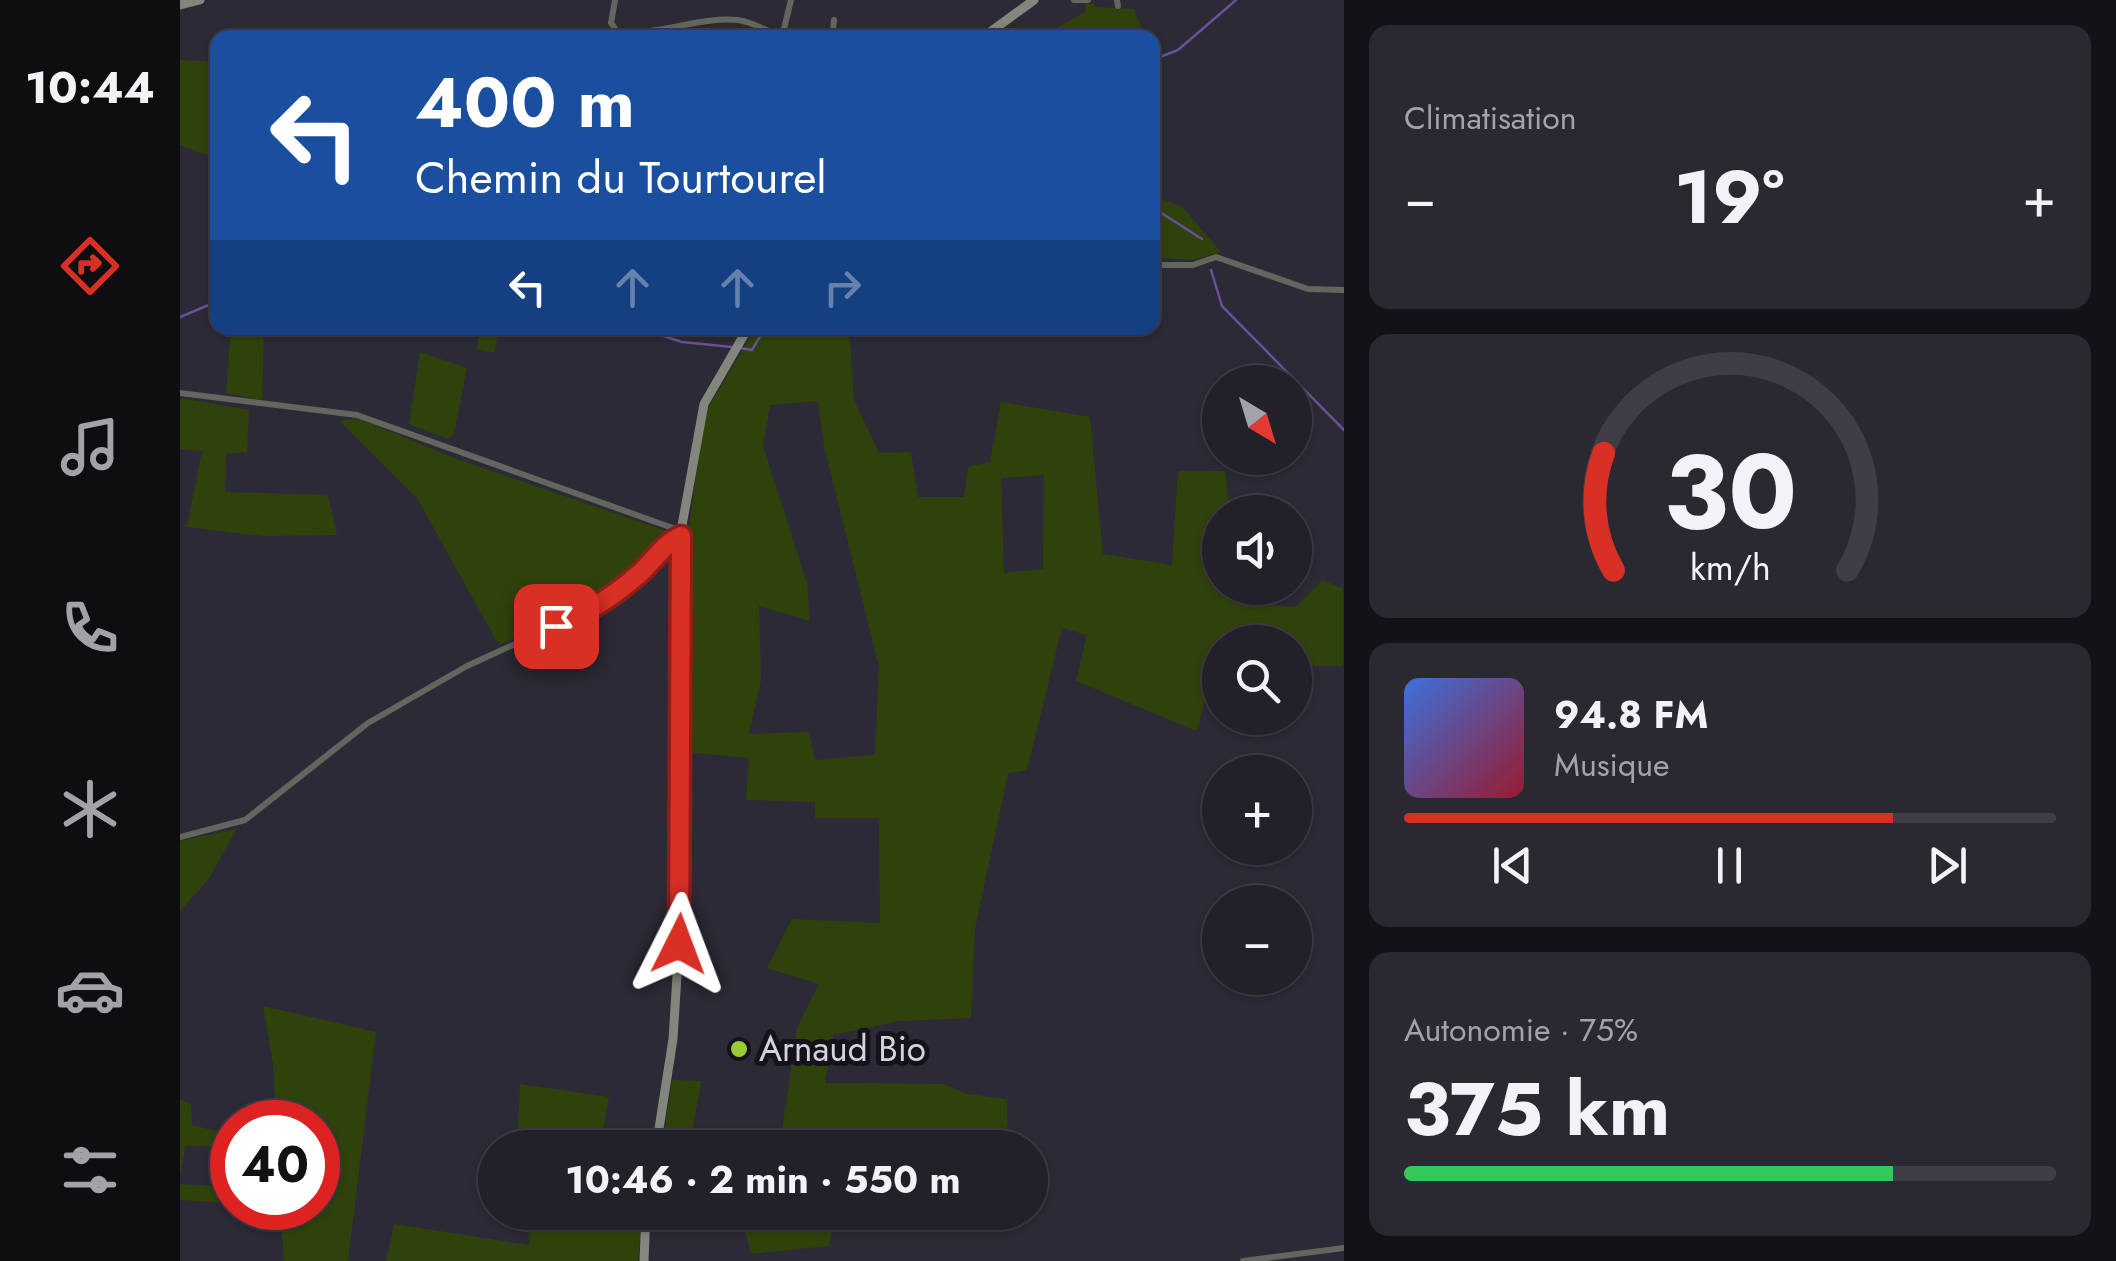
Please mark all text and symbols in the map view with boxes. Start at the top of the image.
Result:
text: 400 m [415,52,635,153]
text: 10:44 [25,55,155,120]
icon: left [250,70,380,200]
text: Climatisation [1404,95,1577,141]
text: 19° [1674,143,1785,251]
text: Chemin du Tourtourel [415,145,827,210]
text: − [1404,158,1436,238]
text: + [2022,158,2056,238]
icon: directions [55,231,125,301]
icon: left [500,260,555,315]
icon: ahead [605,260,660,315]
icon: ahead [710,260,765,315]
icon: right [815,260,870,315]
north arrow [1202,365,1312,475]
map controls [1202,365,1312,995]
icon: music [55,412,125,482]
text: 30 [1663,417,1797,567]
button: sound [1202,495,1312,605]
text: km/h [1690,542,1770,593]
pin [514,584,599,669]
icon: phone [55,593,125,663]
icon: arrive [529,599,584,654]
button: search [1202,625,1312,735]
text: 94.8 FM [1554,687,1708,742]
text: Musique [1554,742,1669,788]
button: + [1202,755,1312,865]
icon: climate [55,774,125,844]
icon: previous [1485,838,1540,893]
icon: pause [1702,838,1757,893]
icon: next [1920,838,1975,893]
button: − [1202,885,1312,995]
position arrow [627,892,731,996]
icon: car [55,955,125,1025]
text: Autonomie · 75% [1404,1007,1638,1053]
place label: Arnaud Bio [759,1024,926,1074]
marker: Arnaud Bio [728,1038,750,1060]
text: 375 km [1404,1055,1670,1163]
speed limit sign: 40 [210,1100,340,1230]
icon: filters [55,1135,125,1205]
text: 10:46 · 2 min · 550 m [565,1152,961,1207]

